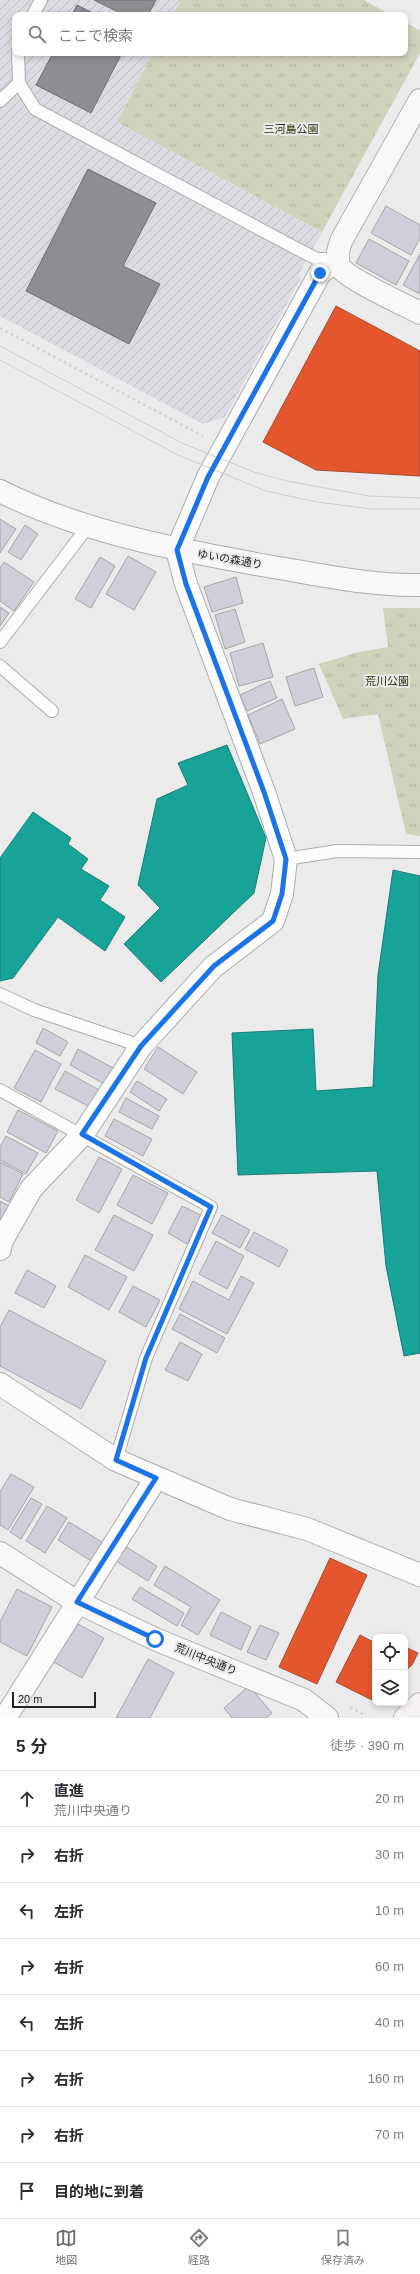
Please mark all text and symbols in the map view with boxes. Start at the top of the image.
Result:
search box [12,12,408,56]
icon: search [26,23,48,45]
text: ここで検索 [58,27,133,44]
park label: 三河島公園 [264,123,319,135]
route end [311,264,329,282]
street label: ゆいの森通り [196,547,264,571]
park label: 荒川公園 [365,675,409,687]
route start [146,1630,164,1648]
map controls [372,1634,408,1706]
button: locate [372,1634,408,1670]
street label: 荒川中央通り [173,1641,239,1677]
button: layers [372,1670,408,1706]
scale bar [12,1690,96,1709]
text: 20 m [18,1693,42,1705]
text: 5 分 [16,1737,47,1756]
text: 徒歩 · 390 m [330,1738,404,1753]
text: 直進 [54,1782,84,1799]
icon: ahead [16,1788,38,1810]
text: 20 m [375,1791,404,1806]
text: 荒川中央通り [54,1803,132,1818]
icon: right [16,1844,38,1866]
text: 右折 [54,1847,84,1864]
text: 30 m [375,1847,404,1862]
icon: left [16,1900,38,1922]
text: 左折 [54,1903,84,1920]
text: 10 m [375,1903,404,1918]
icon: right [16,1956,38,1978]
text: 右折 [54,1959,84,1976]
text: 60 m [375,1959,404,1974]
icon: left [16,2012,38,2034]
text: 左折 [54,2015,84,2032]
text: 40 m [375,2015,404,2030]
icon: right [16,2068,38,2090]
text: 右折 [54,2071,84,2088]
text: 160 m [368,2071,404,2086]
icon: right [16,2124,38,2146]
text: 右折 [54,2127,84,2144]
text: 70 m [375,2127,404,2142]
icon: arrive [16,2180,38,2202]
text: 目的地に到着 [54,2183,144,2200]
tab: 地図 [55,2227,77,2267]
tab: 経路 [188,2227,210,2267]
tab: 保存済み [321,2227,365,2267]

